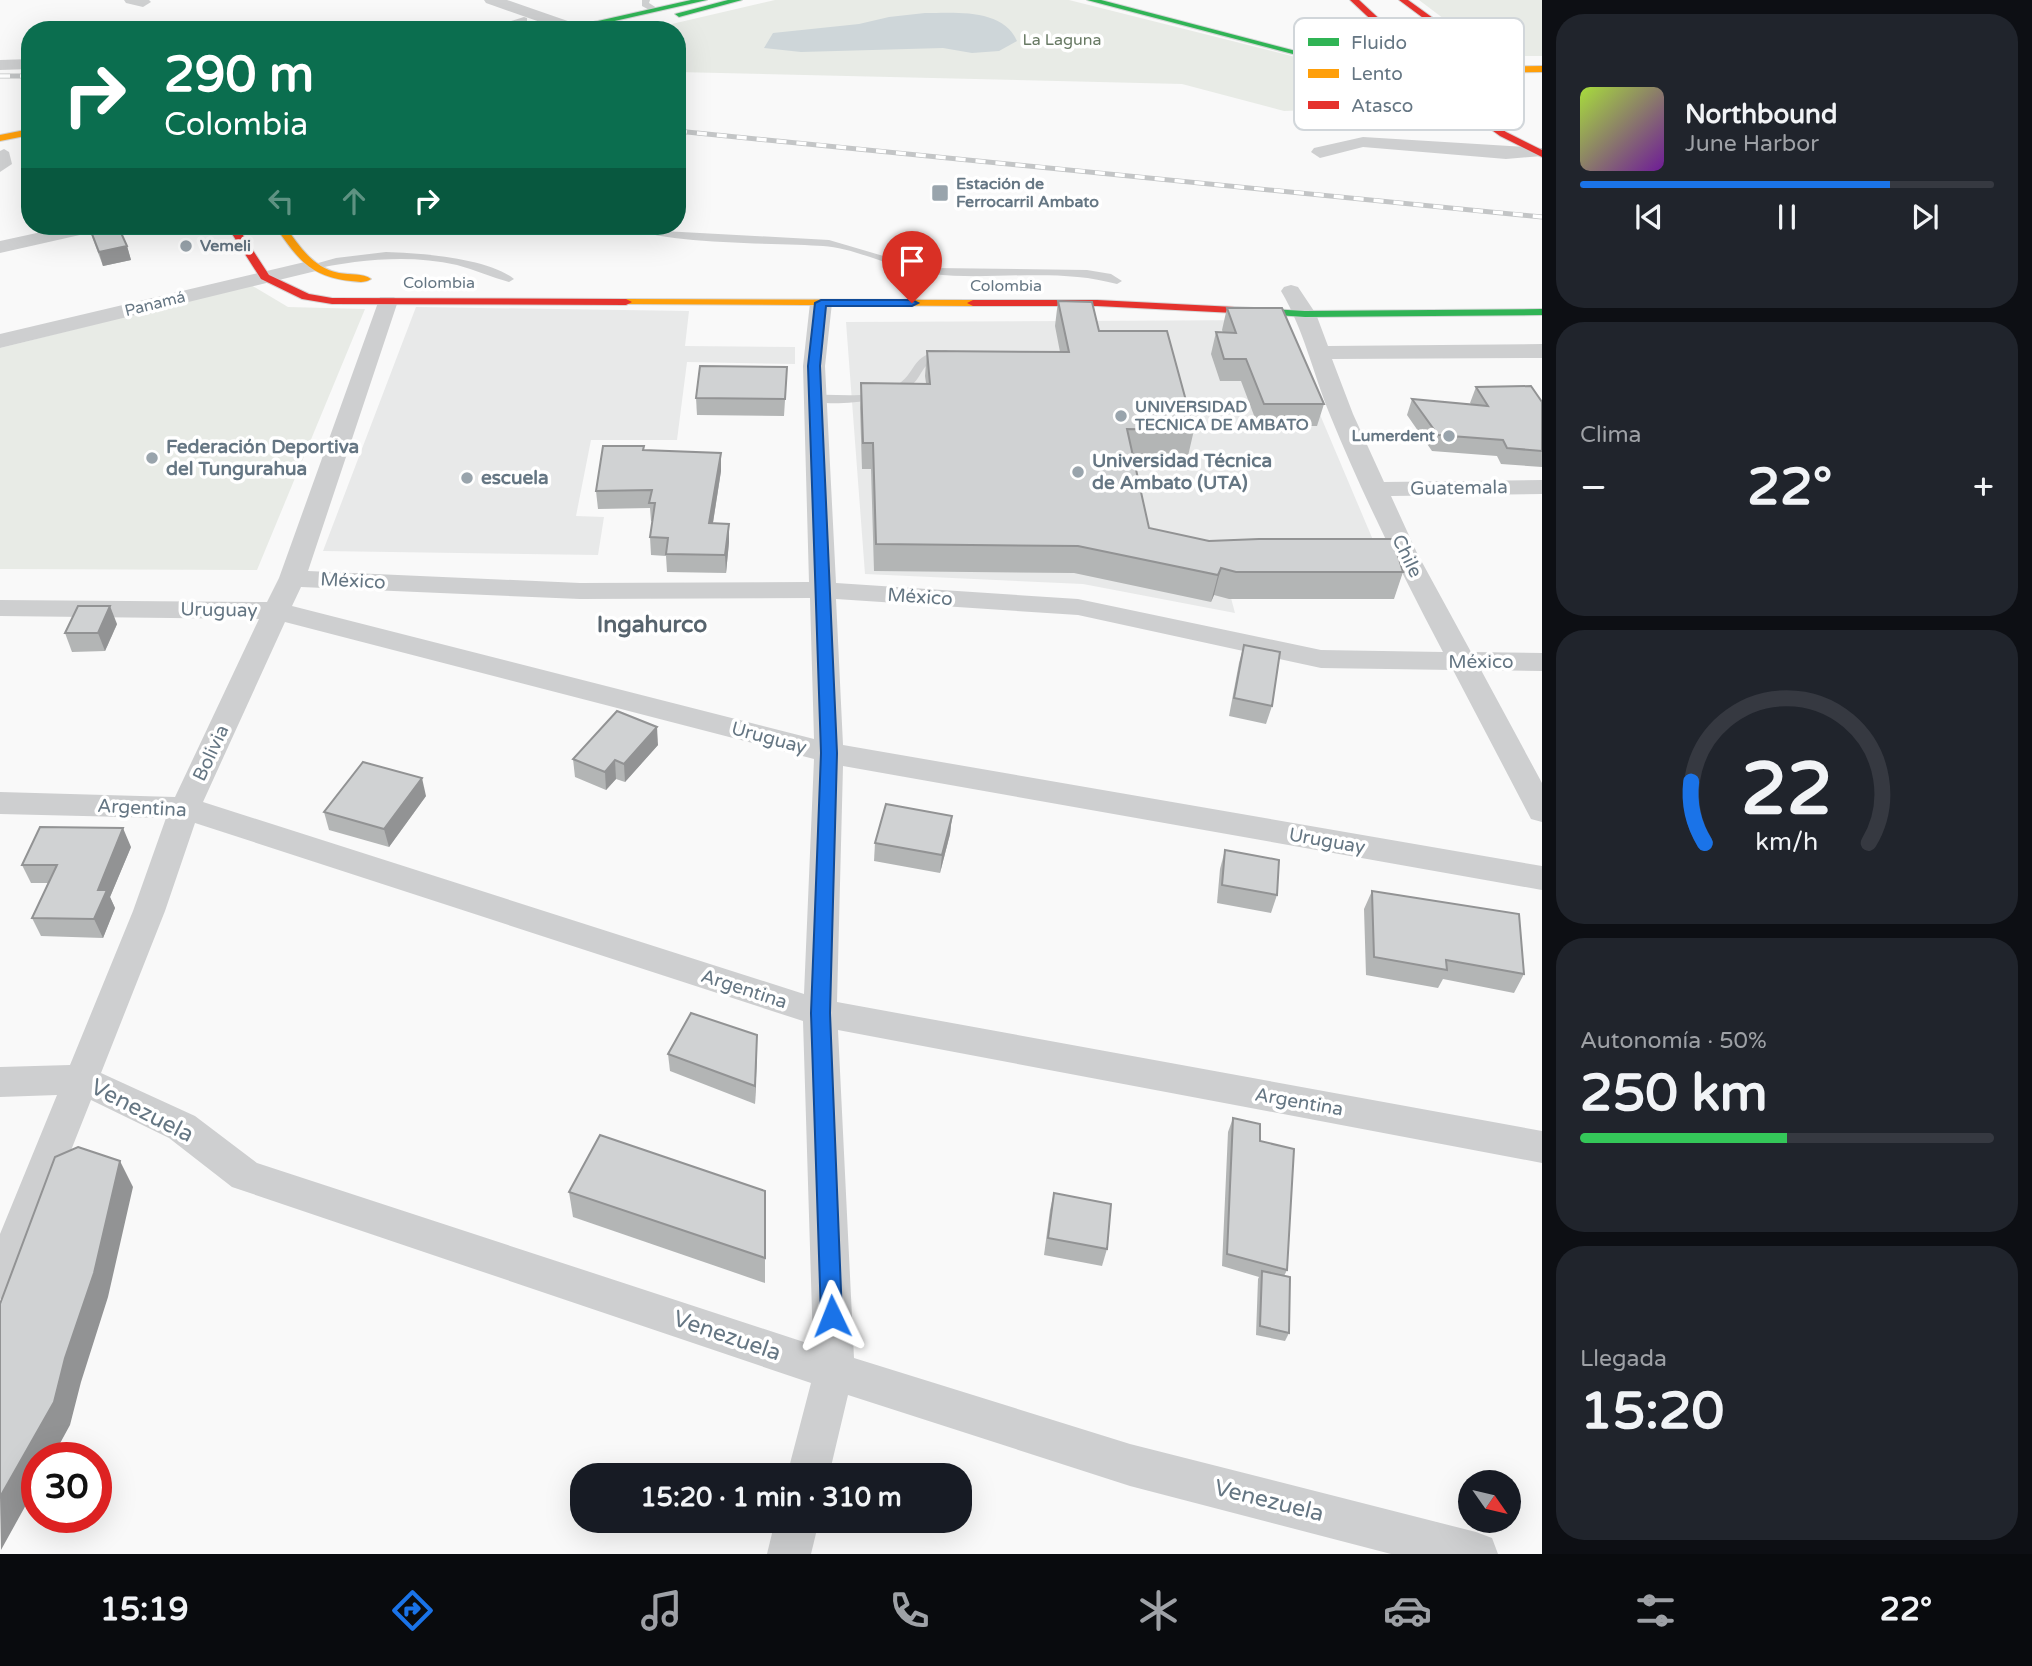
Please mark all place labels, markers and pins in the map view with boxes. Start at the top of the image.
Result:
place label: Estación de Ferrocarril Ambato [956,174,1099,212]
marker: Estación de Ferrocarril Ambato [930,183,950,203]
pin [882,231,942,303]
place label: Vemeli [200,236,251,256]
marker: Vemeli [178,238,194,254]
place label: UNIVERSIDAD TECNICA DE AMBATO [1134,397,1309,435]
marker: UNIVERSIDAD TECNICA DE AMBATO [1113,408,1129,424]
place label: Lumerdent [1352,426,1436,446]
marker: Lumerdent [1441,428,1457,444]
place label: Federación Deportiva del Tungurahua [166,436,359,481]
marker: Federación Deportiva del Tungurahua [144,450,160,466]
place label: Universidad Técnica de Ambato (UTA) [1092,450,1272,494]
marker: Universidad Técnica de Ambato (UTA) [1070,464,1086,480]
place label: escuela [481,467,549,489]
marker: escuela [459,470,475,486]

